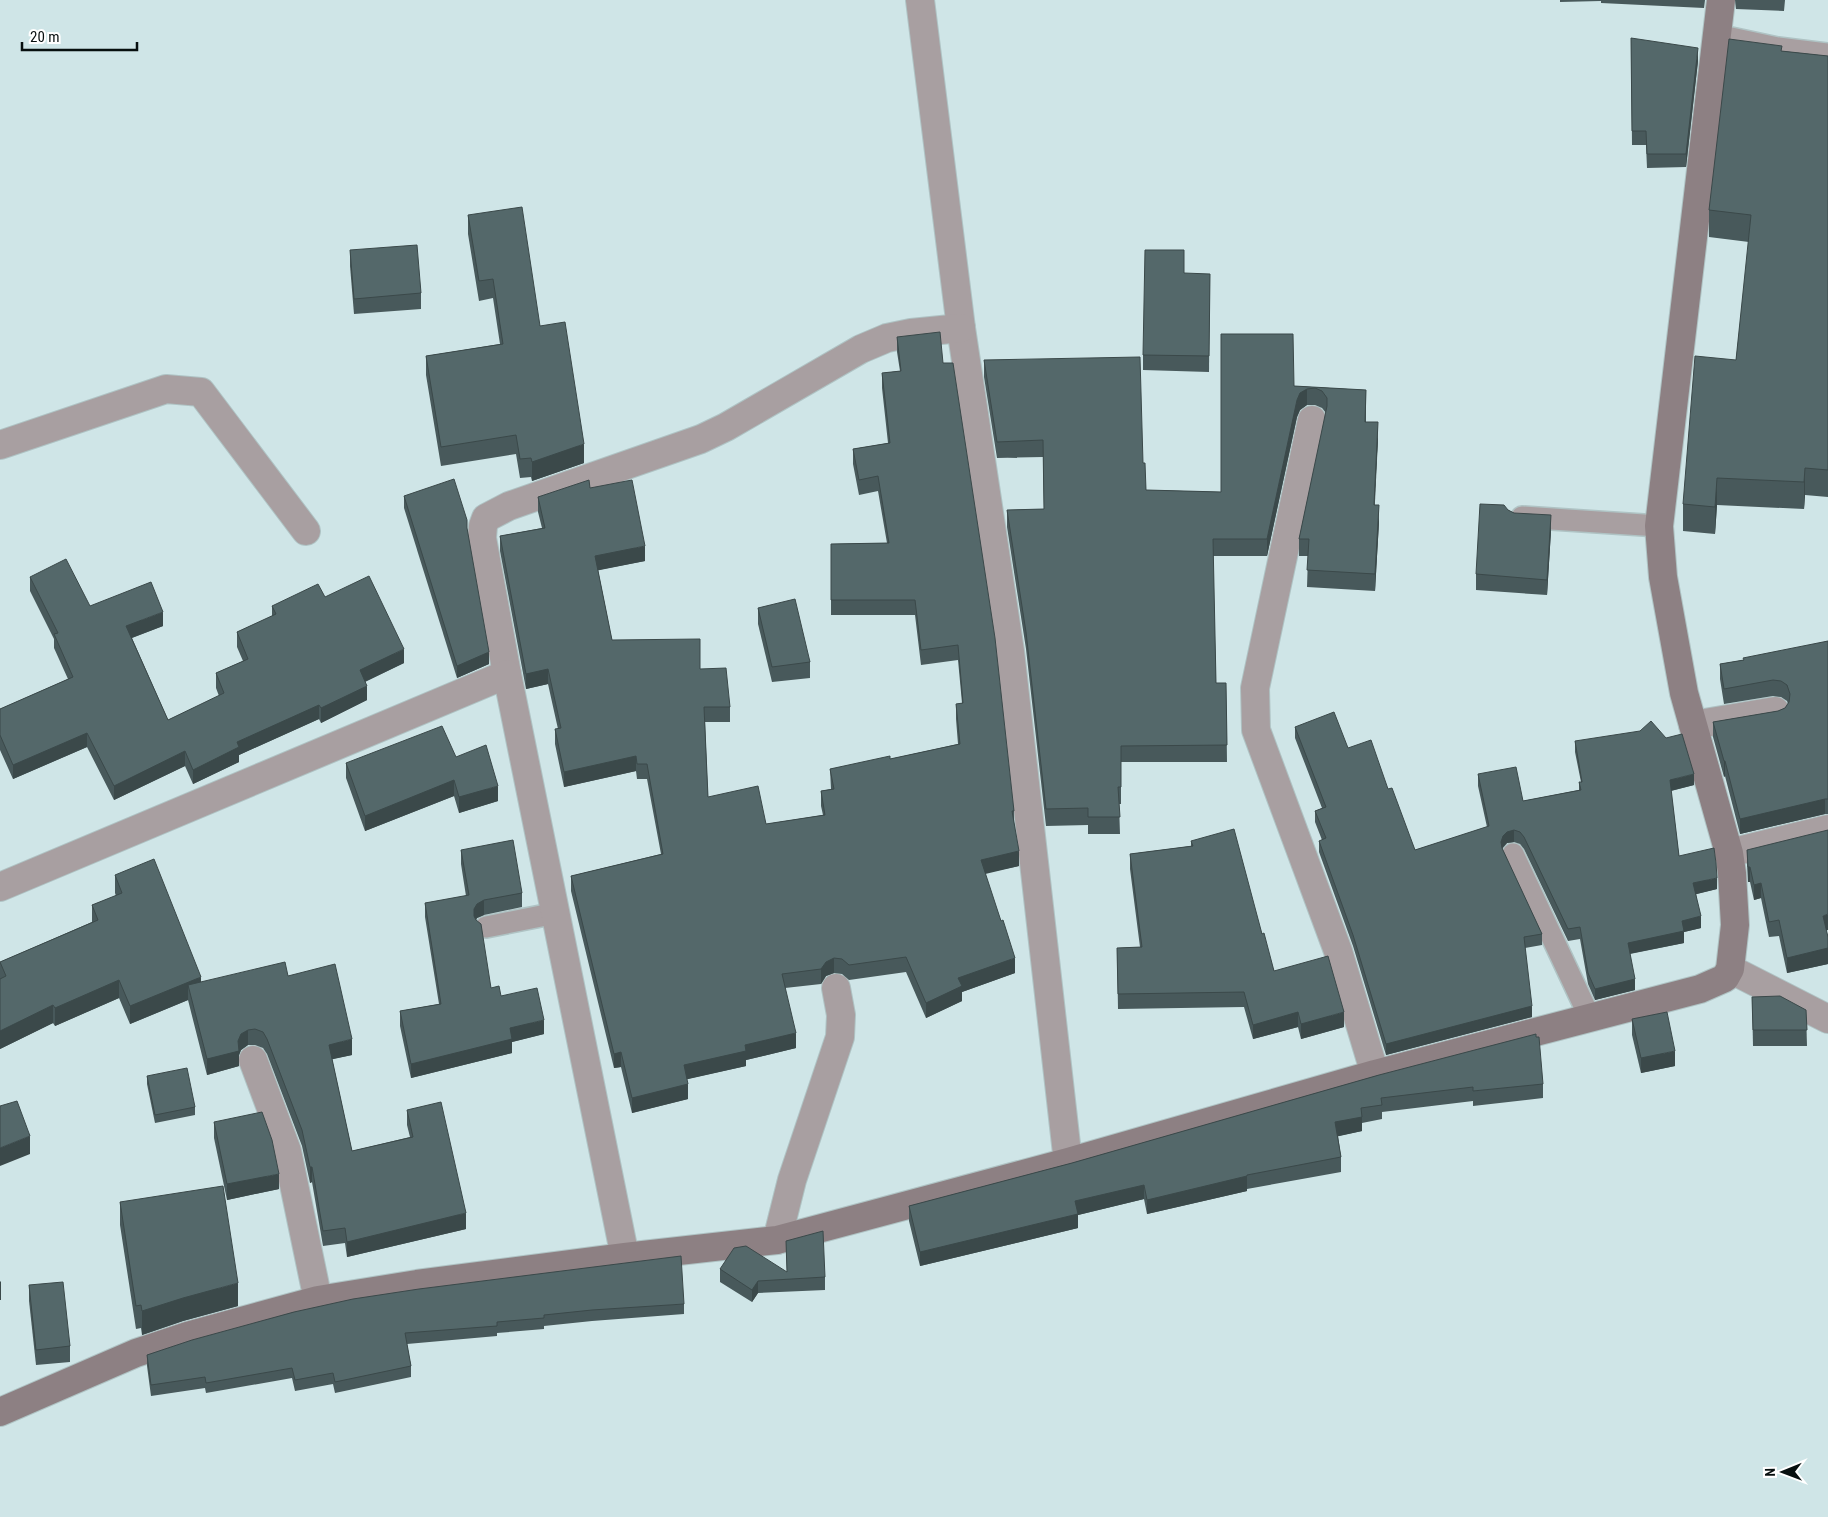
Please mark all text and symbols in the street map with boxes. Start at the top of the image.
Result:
scale bar [22,20,138,52]
text: 20 m [30,28,60,46]
north arrow [1758,1447,1808,1497]
text: N [1762,1468,1778,1477]

